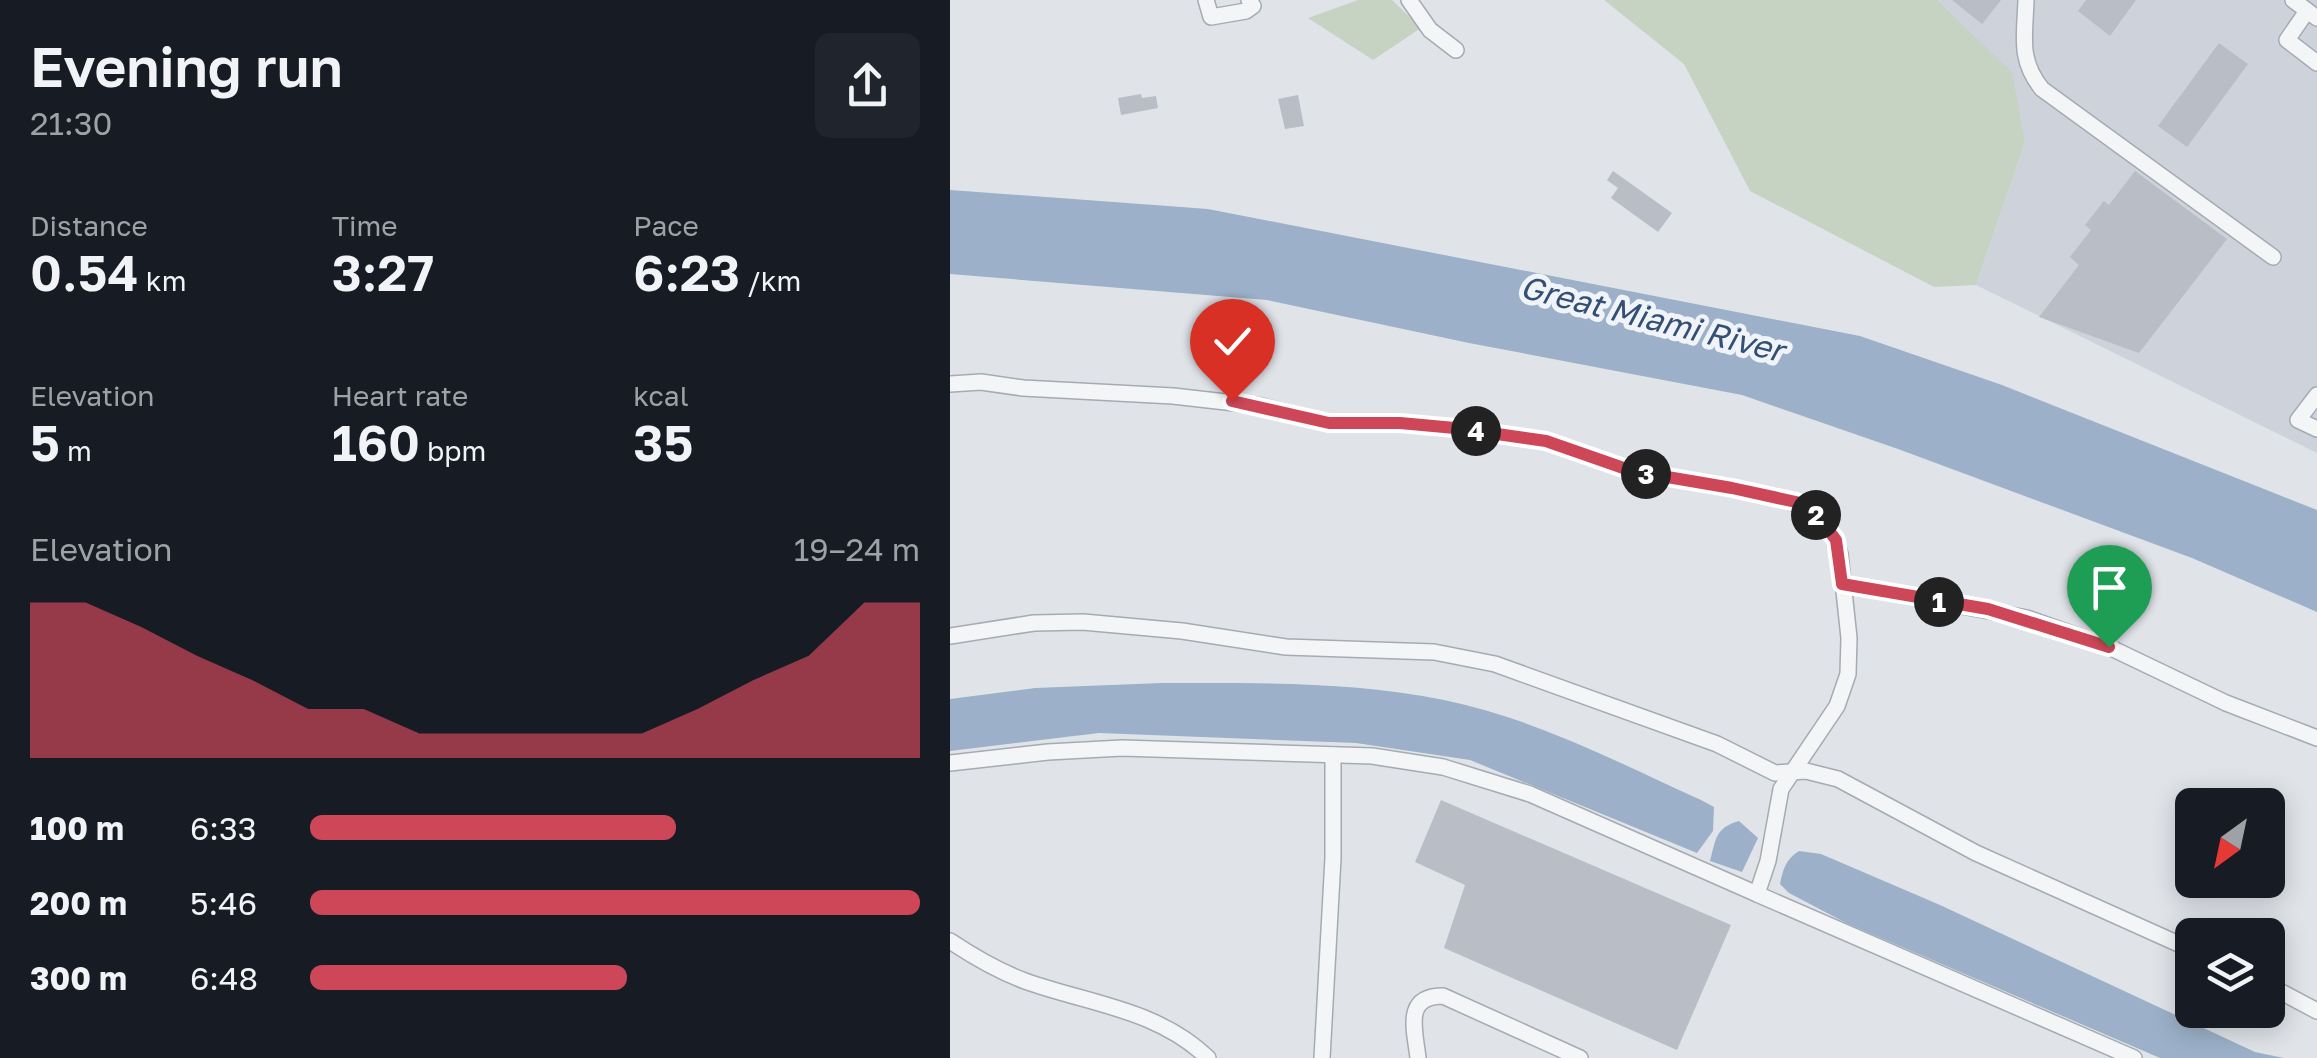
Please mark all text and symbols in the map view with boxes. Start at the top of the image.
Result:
text: Evening run [30,33,343,99]
button: share [815,33,920,138]
text: 21:30 [30,104,112,142]
text: Distance [30,209,148,242]
text: Time [332,209,398,242]
text: Pace [633,209,699,242]
text: 0.54 [30,242,139,302]
text: 3:27 [332,242,434,302]
text: 6:23 [633,242,740,302]
text: km [139,264,186,297]
text: /km [740,264,801,297]
water label: Great Miami River [1517,267,1792,370]
pin [1190,299,1275,402]
icon: check [1205,314,1260,369]
text: Elevation [30,379,155,412]
text: Heart rate [332,379,468,412]
text: kcal [633,379,689,412]
pin: 4 [1451,406,1501,456]
text: 5 [30,412,60,472]
text: 160 [332,412,420,472]
text: 35 [633,412,693,472]
text: 4 [1467,414,1485,447]
text: m [60,434,92,467]
text: bpm [420,434,486,467]
pin: 3 [1621,449,1671,499]
text: 3 [1637,457,1655,490]
pin: 2 [1791,490,1841,540]
text: 2 [1807,498,1825,531]
text: Elevation [30,530,172,568]
text: 19–24 m [794,530,920,568]
pin [2067,545,2152,648]
icon: arrive [2082,560,2137,615]
pin: 1 [1914,577,1964,627]
text: 1 [1932,585,1946,618]
north arrow [2175,788,2285,898]
map controls [2175,788,2285,1028]
text: 100 m [30,809,124,847]
text: 6:33 [190,809,256,847]
text: 200 m [30,884,127,922]
text: 5:46 [190,884,257,922]
button: layers [2175,918,2285,1028]
text: 300 m [30,959,127,997]
text: 6:48 [190,959,258,997]

